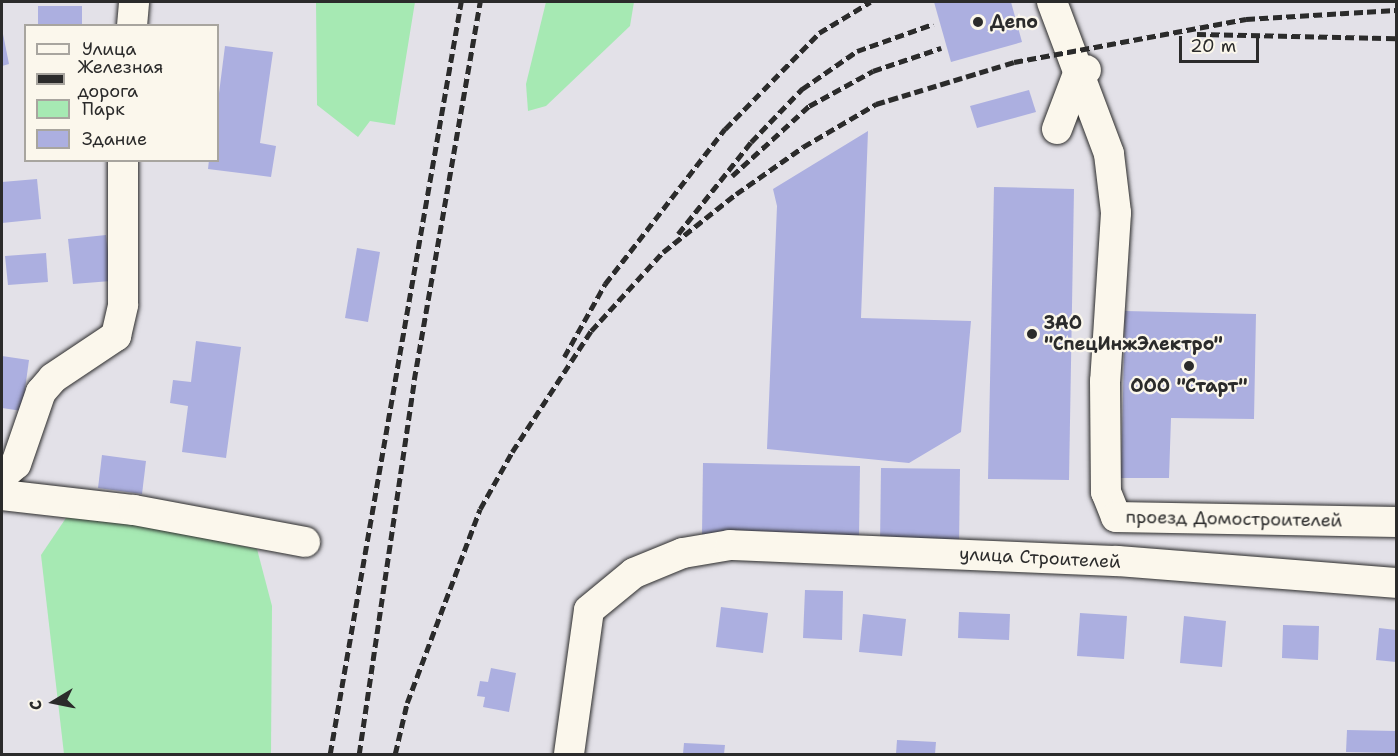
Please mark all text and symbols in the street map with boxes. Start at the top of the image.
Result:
place label: Депо [990,11,1038,33]
marker: Депо [971,15,985,29]
legend [24,24,219,162]
scale bar [1182,24,1262,62]
text: 20 m [1190,34,1236,58]
text: Улица [82,37,136,61]
text: Железная дорога [77,55,163,103]
text: Парк [82,97,125,121]
text: Здание [82,127,147,151]
place label: ЗАО "СпецИнжЭлектро" [1044,313,1223,356]
marker: ЗАО "СпецИнжЭлектро" [1025,327,1039,341]
marker: ООО "Старт" [1182,359,1196,373]
place label: ООО "Старт" [1130,375,1248,397]
street label: проезд Домостроителей [1126,506,1342,532]
street label: улица Строителей [959,543,1121,573]
north arrow [24,672,84,732]
text: С [25,699,47,712]

